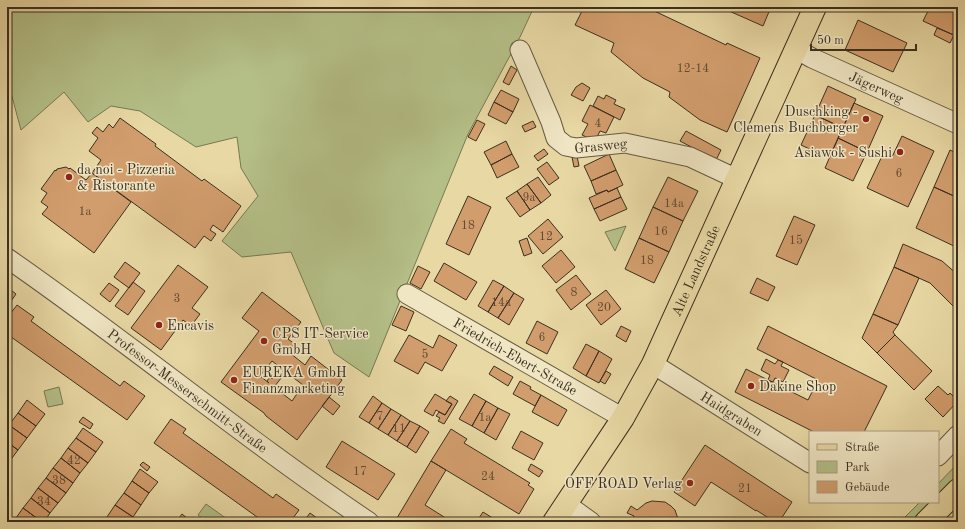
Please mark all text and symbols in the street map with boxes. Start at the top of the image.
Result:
scale bar [811,26,916,52]
text: 50 m [817,34,844,47]
house number: 12-14 [677,63,709,75]
street label: Jägerweg [846,70,906,107]
place label: Duschking - Clemens Buchberger [733,105,858,135]
marker: Duschking - Clemens Buchberger [861,114,871,124]
house number: 4 [595,118,602,130]
street label: Grasweg [574,137,628,156]
place label: Asiawok - Sushi [794,146,892,160]
marker: Asiawok - Sushi [895,147,905,157]
place label: da noi - Pizzeria & Ristorante [77,163,175,193]
house number: 6 [896,168,903,180]
marker: da noi - Pizzeria & Ristorante [64,172,74,182]
house number: 9a [523,192,536,204]
house number: 14a [664,198,684,210]
house number: 1a [79,206,92,218]
house number: 18 [461,220,475,232]
street label: Alte Landstraße [670,223,723,319]
house number: 16 [654,226,668,238]
house number: 12 [539,231,553,243]
house number: 15 [789,234,803,247]
house number: 18 [640,255,654,267]
house number: 8 [571,287,578,299]
house number: 3 [174,293,180,305]
house number: 14a [491,297,511,309]
house number: 20 [597,302,611,314]
street label: Friedrich-Ebert-Straße [451,316,579,398]
place label: Encavis [167,319,214,333]
marker: Encavis [154,320,164,330]
street label: Professor-Messerschmitt-Straße [105,327,269,456]
place label: CPS IT-Service GmbH [272,327,369,357]
house number: 6 [539,332,546,344]
marker: CPS IT-Service GmbH [259,336,269,346]
house number: 5 [422,348,429,361]
place label: EUREKA GmbH Finanzmarketing [242,366,347,396]
marker: EUREKA GmbH Finanzmarketing [229,375,239,385]
place label: Dakine Shop [759,380,836,394]
marker: Dakine Shop [746,381,756,391]
street label: Haidgraben [698,390,765,439]
house number: 7 [377,411,383,423]
house number: 1a [479,412,492,424]
house number: 11 [392,423,406,435]
legend [809,431,939,503]
text: Straße [845,442,880,454]
house number: 42 [67,455,81,467]
text: Park [845,462,870,474]
house number: 17 [353,466,367,478]
house number: 24 [481,471,495,483]
house number: 38 [52,475,66,487]
place label: OFF ROAD Verlag [565,477,682,491]
marker: OFF ROAD Verlag [685,478,695,488]
text: Gebäude [845,482,890,494]
house number: 21 [738,483,752,495]
house number: 34 [37,496,51,508]

